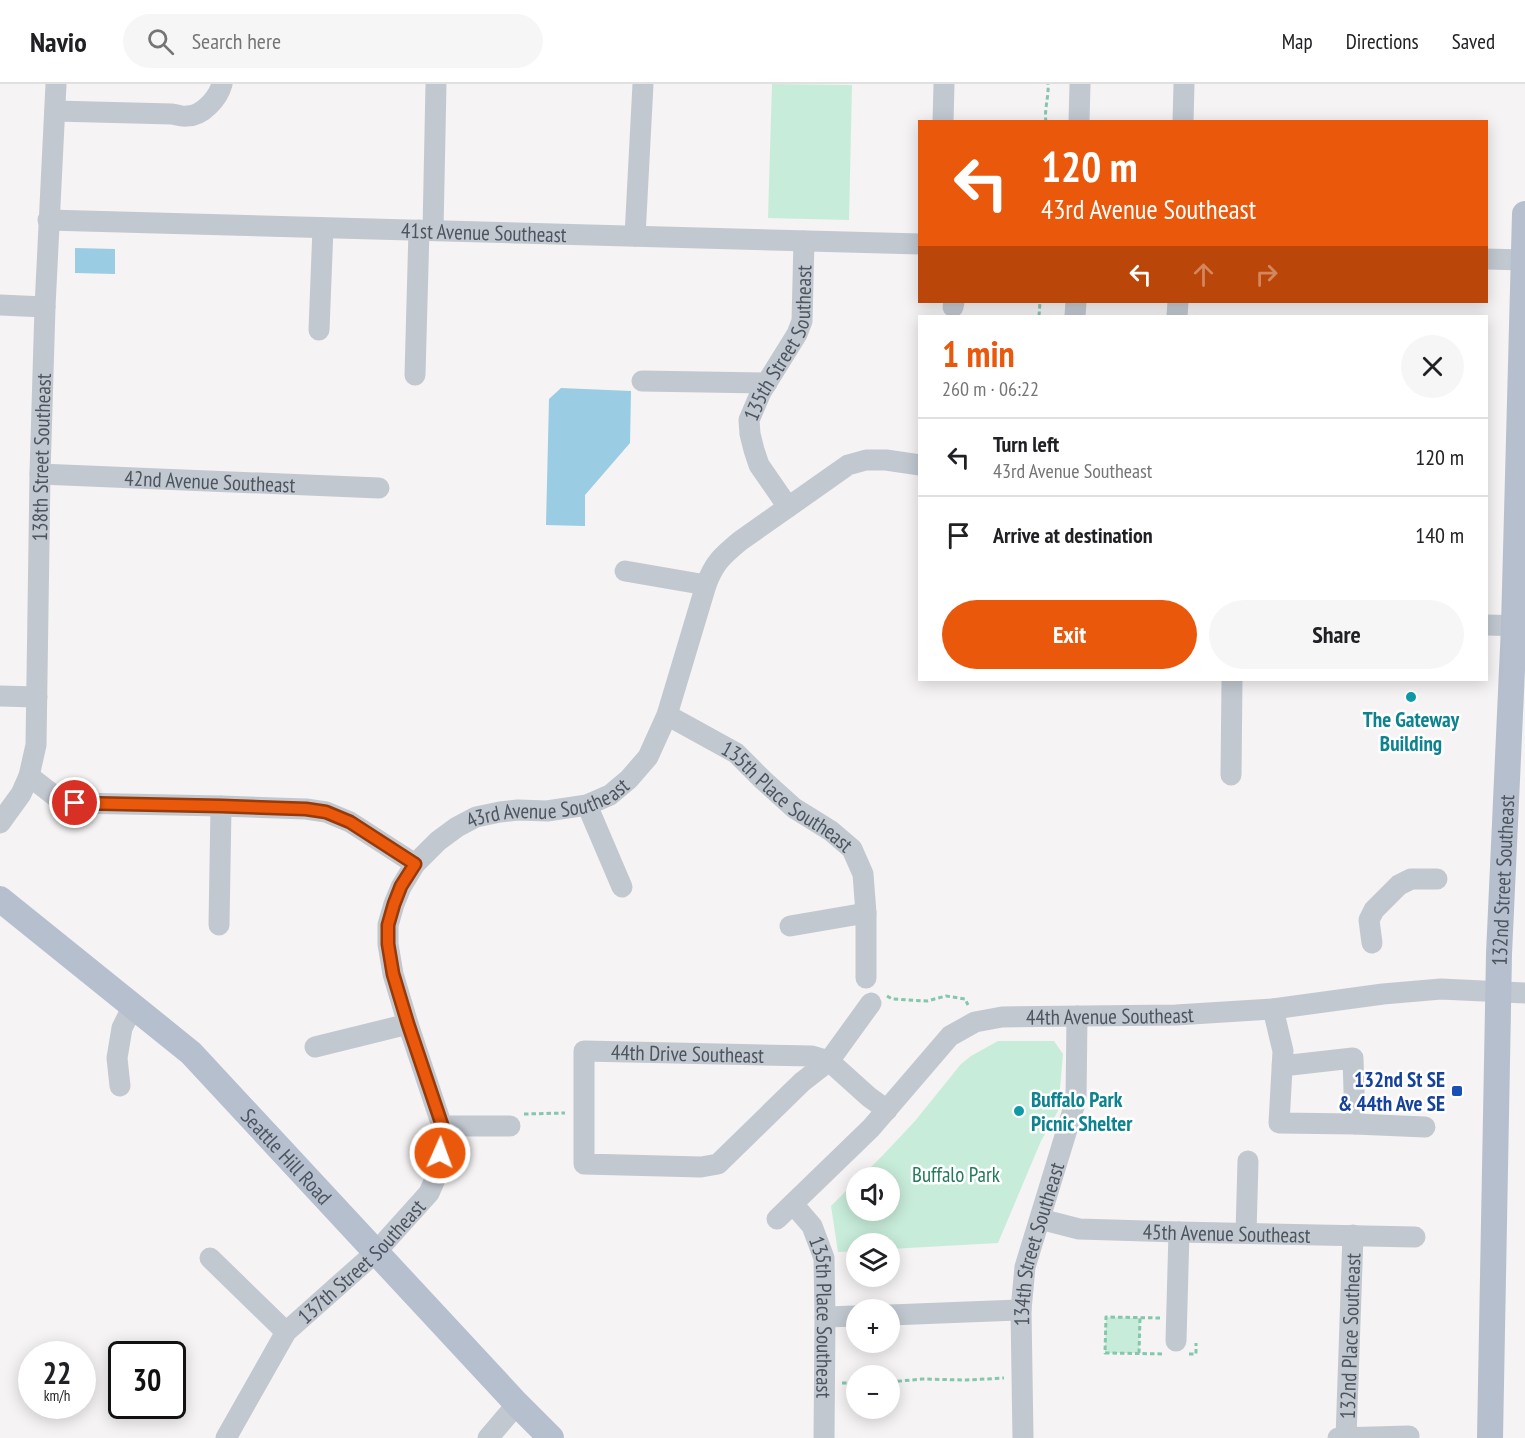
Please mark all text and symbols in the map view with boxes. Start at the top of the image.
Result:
search box [123,14,543,68]
text: Navio [30,23,87,60]
icon: search [144,25,177,58]
text: Search here [192,27,281,55]
text: Map [1282,28,1313,55]
text: Directions [1346,28,1419,55]
text: Saved [1452,28,1495,55]
text: 120 m [1041,139,1138,194]
icon: left [942,144,1020,222]
text: 43rd Avenue Southeast [1041,192,1256,226]
street label: 41st Avenue Southeast [401,216,567,248]
icon: left [1124,258,1157,291]
icon: ahead [1187,258,1220,291]
icon: right [1250,258,1283,291]
street label: 135th Street Southeast [737,264,817,425]
text: 1 min [942,330,1015,377]
button: close [1401,335,1464,398]
street label: 138th Street Southeast [26,373,57,542]
text: 260 m · 06:22 [942,376,1039,402]
text: Turn left [993,430,1059,458]
icon: left [942,441,975,474]
text: 120 m [1415,443,1464,471]
text: 43rd Avenue Southeast [993,458,1152,484]
street label: 42nd Avenue Southeast [124,464,296,498]
icon: arrive [942,519,975,552]
text: Arrive at destination [993,521,1153,549]
text: 140 m [1415,521,1464,549]
button: Exit [942,600,1197,669]
button: Share [1209,600,1464,669]
marker: The Gateway Building [1404,690,1418,704]
place label: The Gateway Building [1363,706,1460,757]
street label: 135th Place Southeast [717,734,859,858]
street label: 43rd Avenue Southeast [461,771,634,834]
pin [49,777,100,828]
icon: arrive [58,786,91,819]
street label: 132nd Street Southeast [1485,794,1520,966]
street label: 44th Avenue Southeast [1026,1000,1195,1030]
street label: 44th Drive Southeast [611,1038,765,1068]
place label: 132nd St SE & 44th Ave SE [1338,1066,1445,1117]
marker: 132nd St SE & 44th Ave SE [1450,1084,1464,1098]
place label: Buffalo Park Picnic Shelter [1031,1086,1133,1137]
street label: Seattle Hill Road [235,1102,338,1210]
marker: Buffalo Park Picnic Shelter [1012,1104,1026,1118]
position arrow [408,1121,472,1185]
street label: 134th Street Southeast [1007,1159,1070,1326]
park label: Buffalo Park [912,1161,1000,1188]
map controls [846,1167,900,1419]
button: sound [846,1167,900,1221]
street label: 137th Street Southeast [291,1193,431,1329]
street label: 45th Avenue Southeast [1142,1217,1311,1248]
street label: 135th Place Southeast [803,1232,839,1399]
button: layers [846,1233,900,1287]
street label: 132nd Place Southeast [1333,1252,1366,1420]
button: + [846,1299,900,1353]
speed limit sign: 30 [108,1341,186,1419]
text: 22 [43,1353,71,1392]
button: − [846,1365,900,1419]
text: km/h [44,1386,70,1405]

